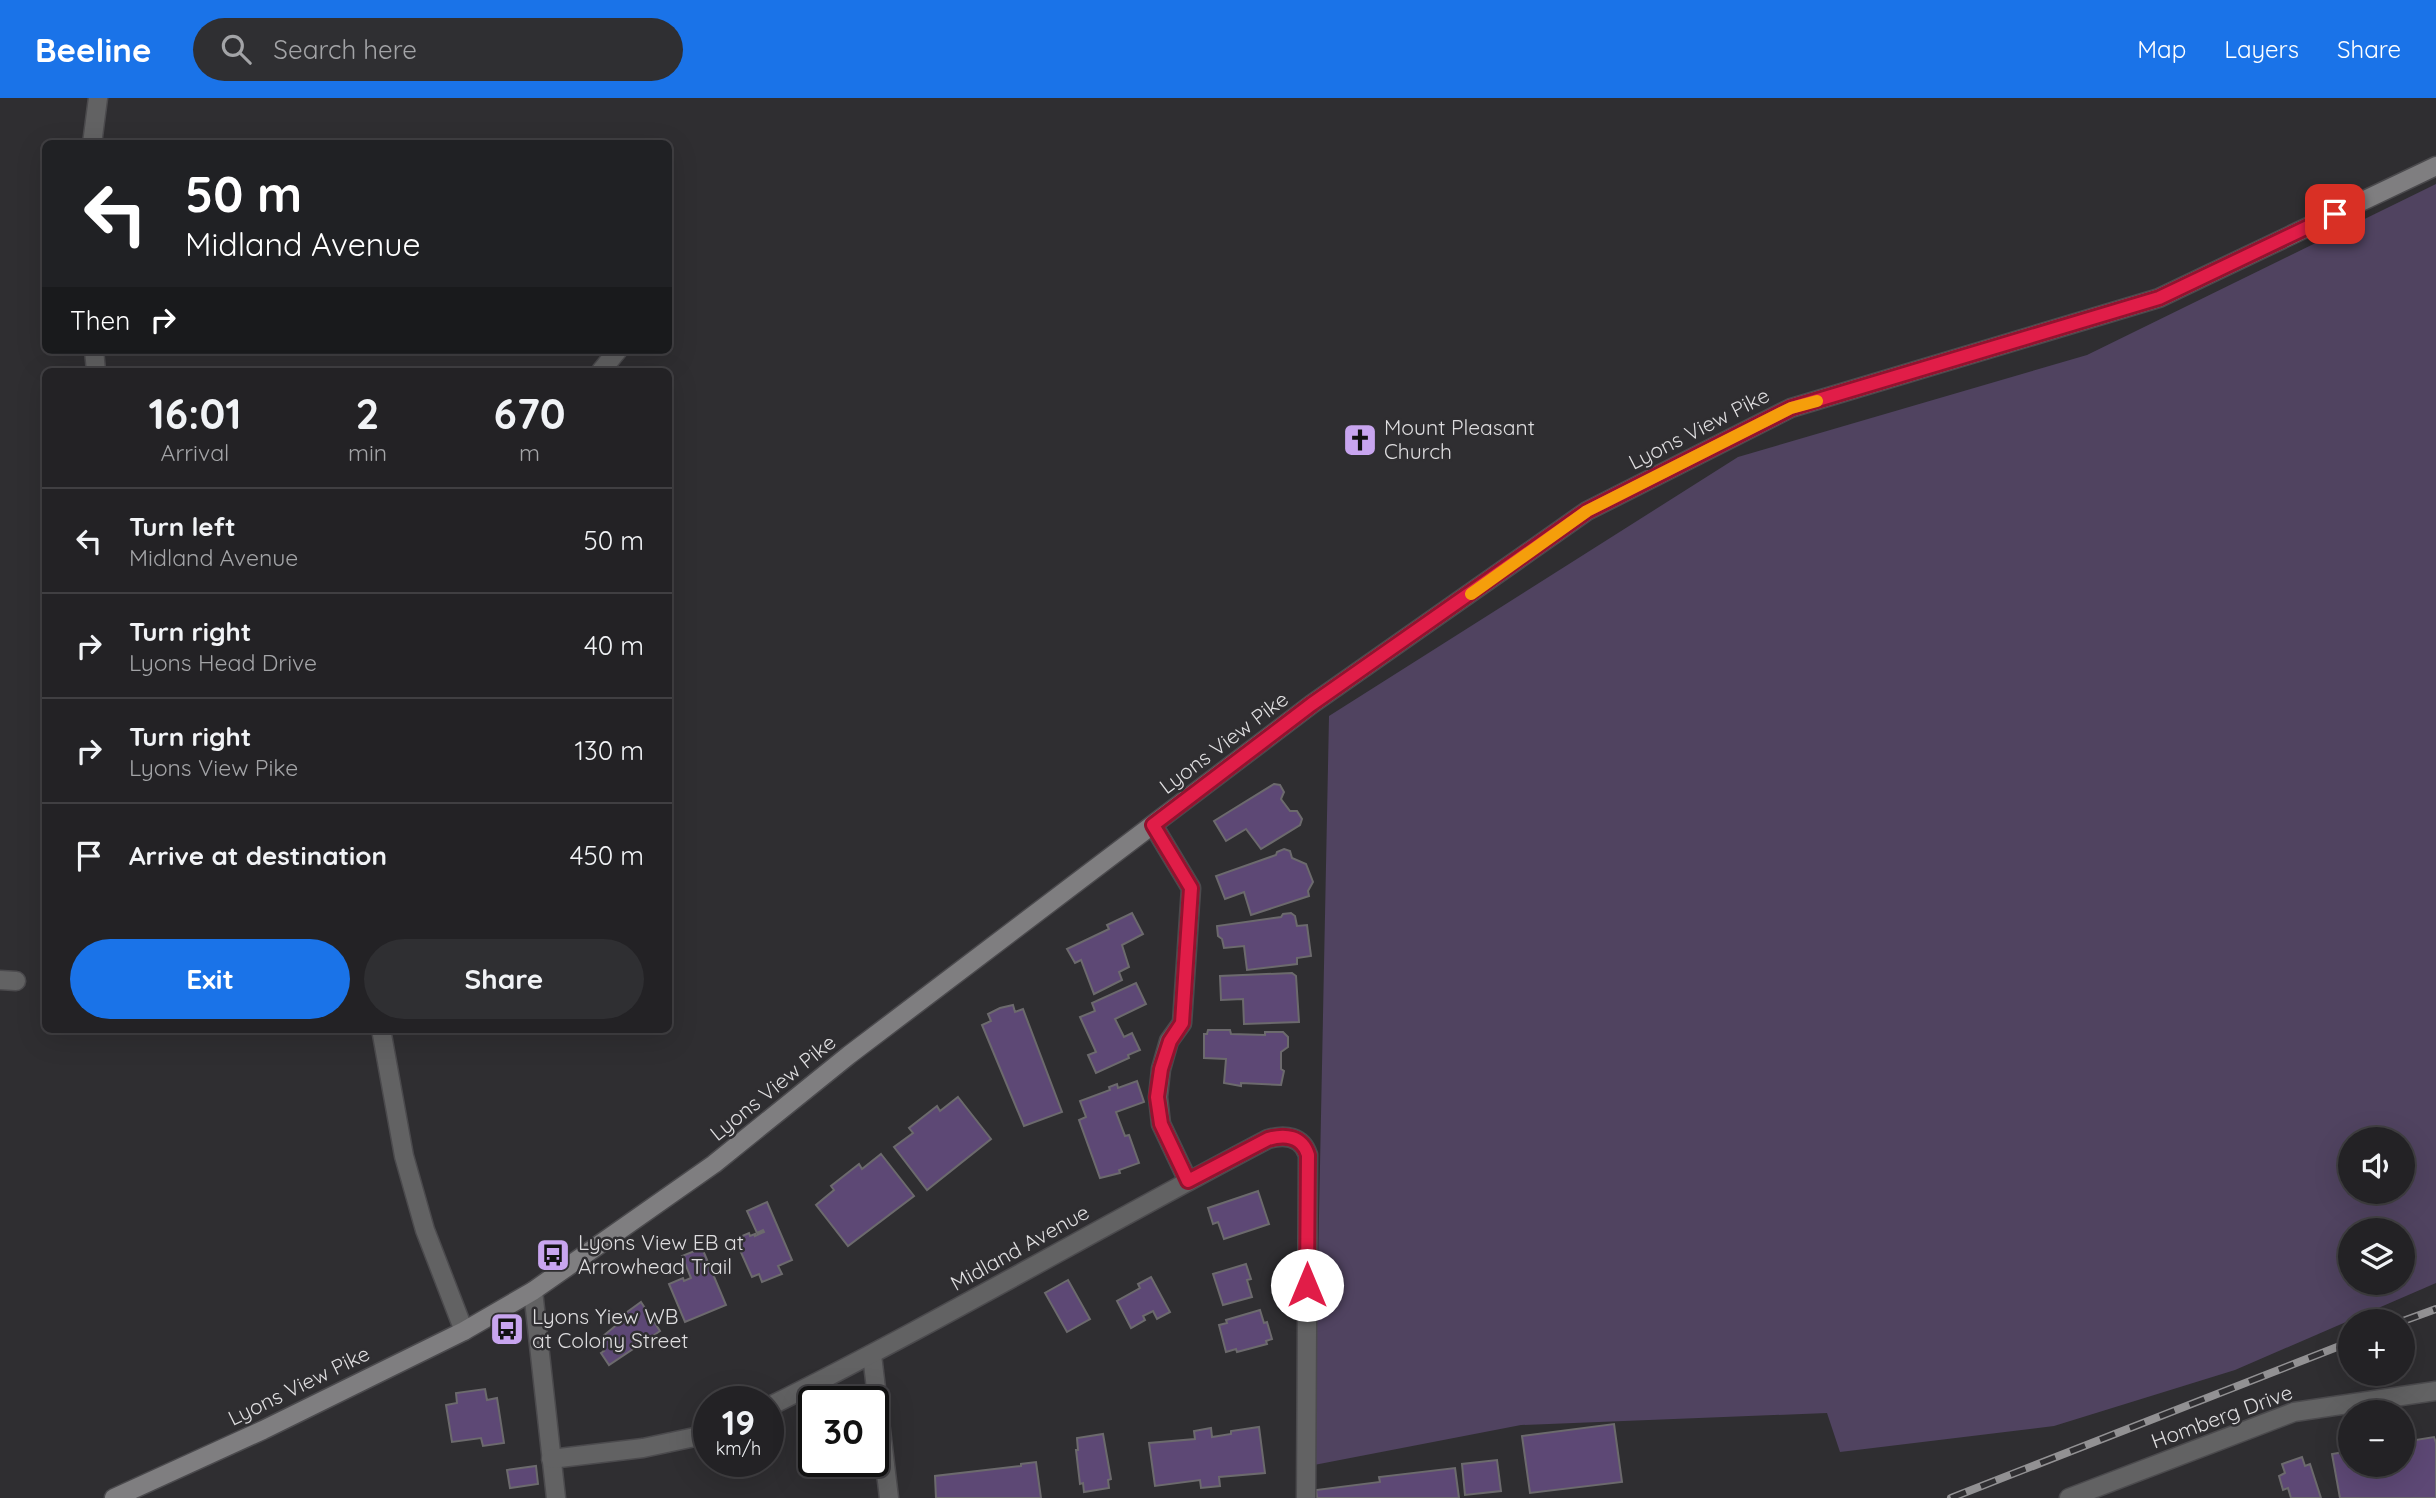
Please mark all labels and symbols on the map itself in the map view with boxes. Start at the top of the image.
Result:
pin [2305,184,2365,244]
street label: Lyons View Pike [1624,381,1773,475]
place label: Mount Pleasant Church [1384,414,1535,464]
church icon: Mount Pleasant Church [1341,421,1379,459]
street label: Lyons View Pike [1154,685,1293,799]
street label: Lyons View Pike [704,1029,841,1146]
street label: Midland Avenue [946,1198,1093,1296]
place label: Lyons View EB at Arrowhead Trail [578,1229,744,1279]
bus stop icon: Lyons View EB at Arrowhead Trail [534,1236,572,1274]
position arrow [1270,1248,1344,1322]
place label: Lyons Yiew WB at Colony Street [532,1303,688,1353]
bus stop icon: Lyons Yiew WB at Colony Street [488,1310,526,1348]
street label: Lyons View Pike [223,1340,374,1431]
street label: Homberg Drive [2147,1378,2296,1454]
speed limit sign: 30 [798,1386,889,1477]

